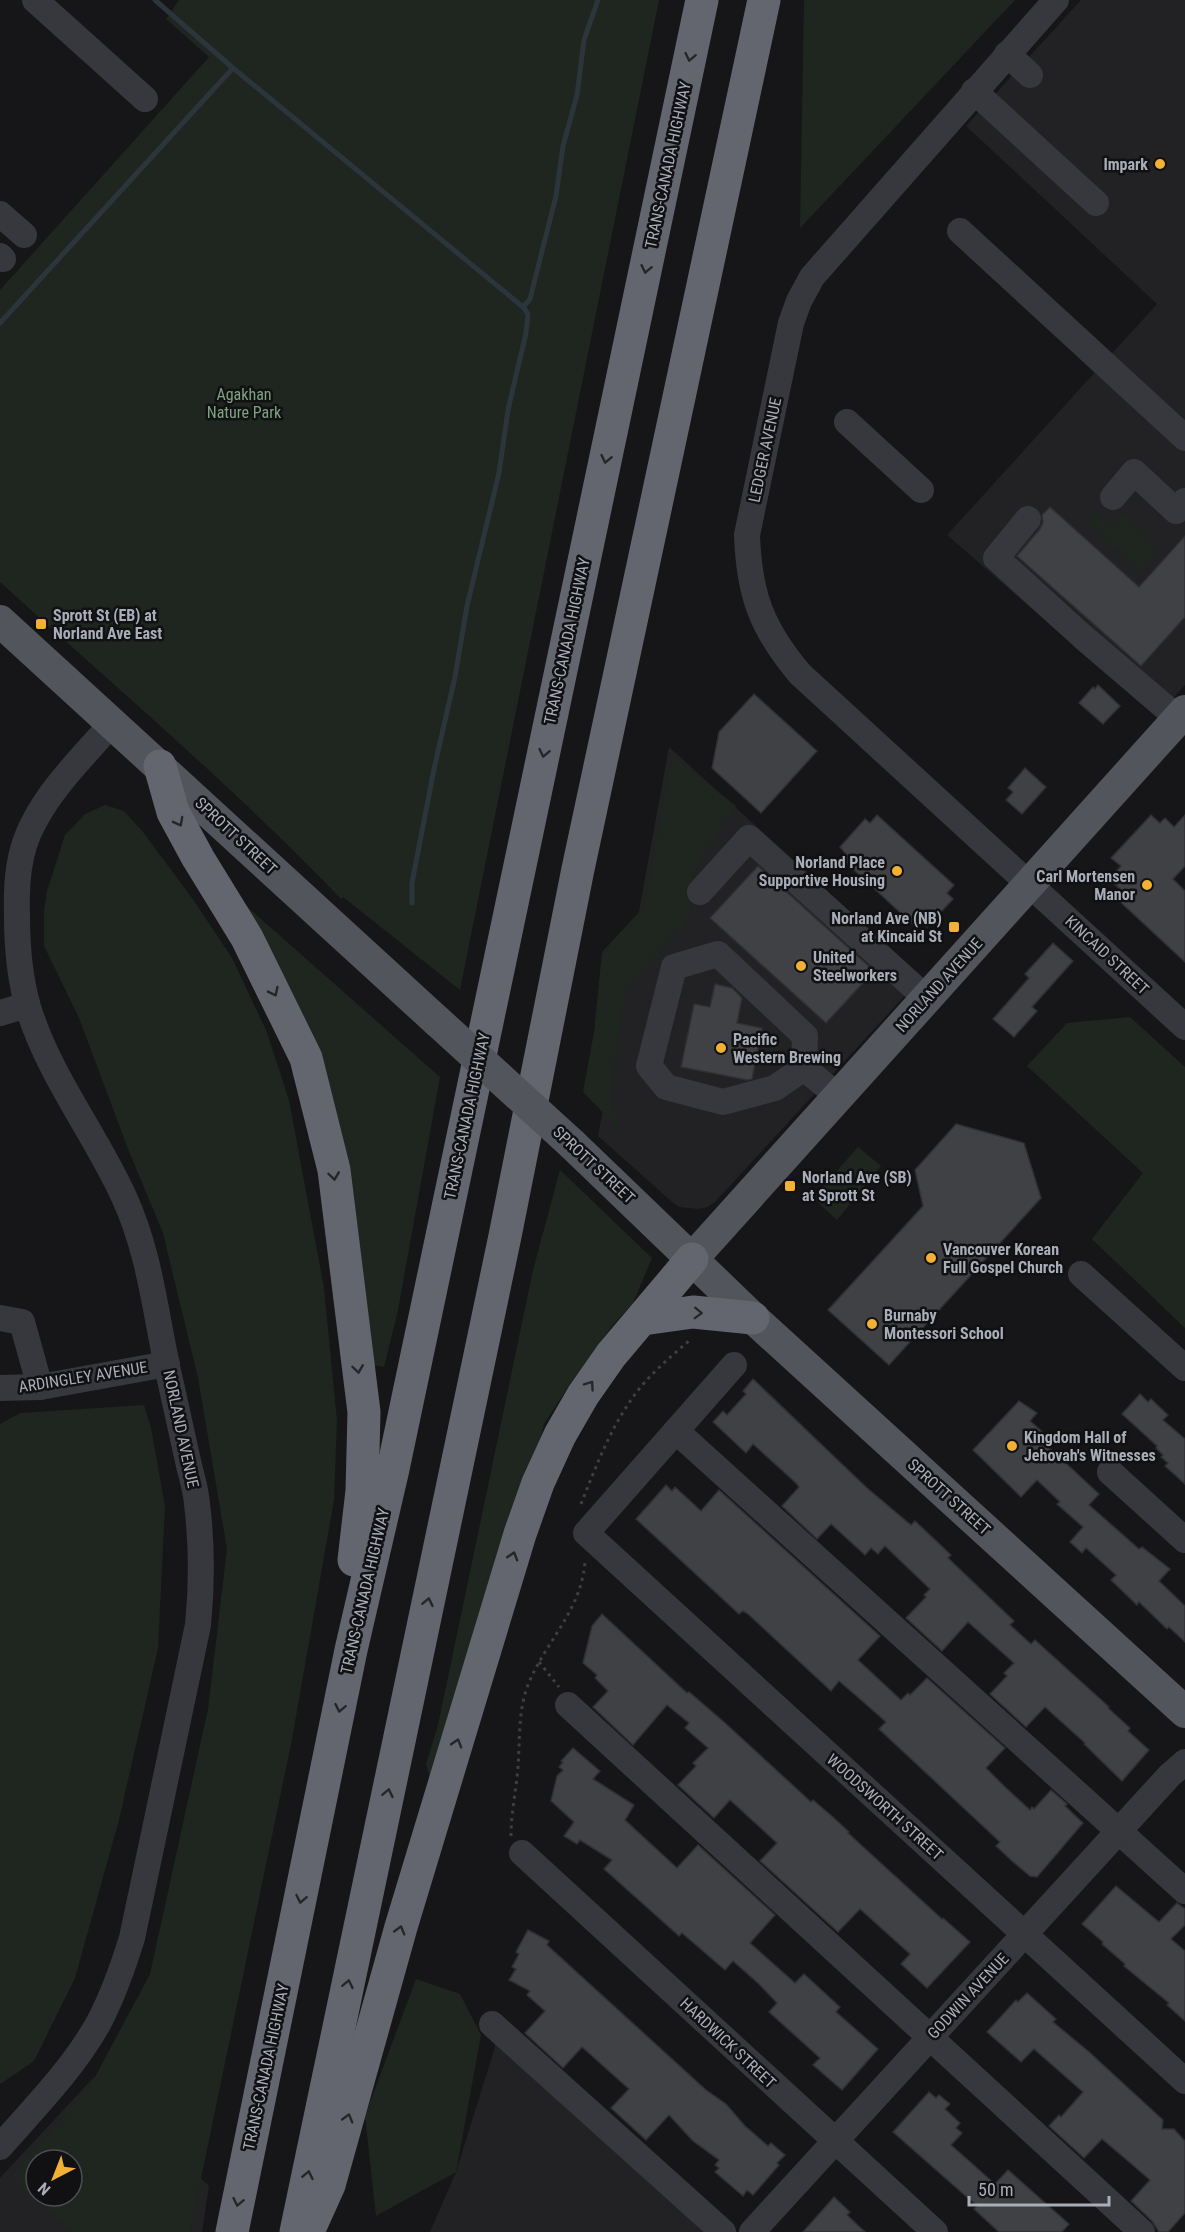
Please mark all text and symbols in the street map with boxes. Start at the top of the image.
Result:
one-way arrow [684,52,697,62]
street label: TRANS-CANADA HIGHWAY [641,79,695,250]
place label: Impark [1103,155,1148,174]
marker: Impark [1153,157,1167,171]
one-way arrow [640,263,653,273]
park label: Agakhan Nature Park [207,385,282,422]
street label: LEDGER AVENUE [745,396,785,504]
one-way arrow [600,454,613,464]
street label: TRANS-CANADA HIGHWAY [540,555,594,726]
place label: Sprott St (EB) at Norland Ave East [53,606,162,643]
marker: Sprott St (EB) at Norland Ave East [34,617,48,631]
one-way arrow [538,748,551,758]
street label: SPROTT STREET [191,793,281,879]
one-way arrow [171,815,183,826]
place label: Norland Place Supportive Housing [759,853,885,890]
marker: Norland Place Supportive Housing [890,864,904,878]
place label: Carl Mortensen Manor [1036,867,1135,904]
marker: Carl Mortensen Manor [1140,878,1154,892]
place label: Norland Ave (NB) at Kincaid St [831,909,942,946]
street label: KINCAID STREET [1061,911,1153,999]
marker: Norland Ave (NB) at Kincaid St [947,920,961,934]
street label: NORLAND AVENUE [892,934,986,1036]
place label: United Steelworkers [813,948,897,985]
marker: United Steelworkers [794,959,808,973]
one-way arrow [266,985,278,996]
street label: TRANS-CANADA HIGHWAY [440,1030,494,1201]
place label: Pacific Western Brewing [733,1030,841,1067]
marker: Pacific Western Brewing [714,1041,728,1055]
street label: SPROTT STREET [549,1122,639,1208]
place label: Norland Ave (SB) at Sprott St [802,1168,912,1205]
one-way arrow [328,1171,340,1181]
marker: Norland Ave (SB) at Sprott St [783,1179,797,1193]
place label: Vancouver Korean Full Gospel Church [943,1240,1063,1277]
marker: Vancouver Korean Full Gospel Church [924,1251,938,1265]
place label: Burnaby Montessori School [884,1306,1004,1343]
one-way arrow [693,1307,702,1319]
marker: Burnaby Montessori School [865,1317,879,1331]
street label: ARDINGLEY AVENUE [17,1357,149,1397]
one-way arrow [352,1365,364,1374]
street label: NORLAND AVENUE [159,1368,203,1490]
one-way arrow [583,1381,594,1392]
place label: Kingdom Hall of Jehovah's Witnesses [1024,1428,1156,1465]
marker: Kingdom Hall of Jehovah's Witnesses [1005,1439,1019,1453]
street label: SPROTT STREET [904,1455,994,1539]
street label: TRANS-CANADA HIGHWAY [337,1506,393,1676]
one-way arrow [506,1551,518,1562]
one-way arrow [421,1597,434,1607]
one-way arrow [334,1702,347,1712]
one-way arrow [450,1738,462,1749]
street label: WOODSWORTH STREET [823,1750,947,1864]
one-way arrow [381,1788,394,1798]
one-way arrow [295,1893,308,1903]
one-way arrow [393,1925,406,1935]
street label: GODWIN AVENUE [923,1949,1013,2043]
one-way arrow [341,1979,354,1989]
street label: TRANS-CANADA HIGHWAY [239,1981,293,2152]
street label: HARDWICK STREET [676,1994,780,2092]
one-way arrow [341,2113,353,2124]
north arrow [24,2148,84,2208]
scale bar [969,2169,1108,2207]
one-way arrow [301,2170,314,2180]
text: N [34,2178,54,2199]
text: 50 m [978,2179,1013,2200]
one-way arrow [232,2197,245,2207]

